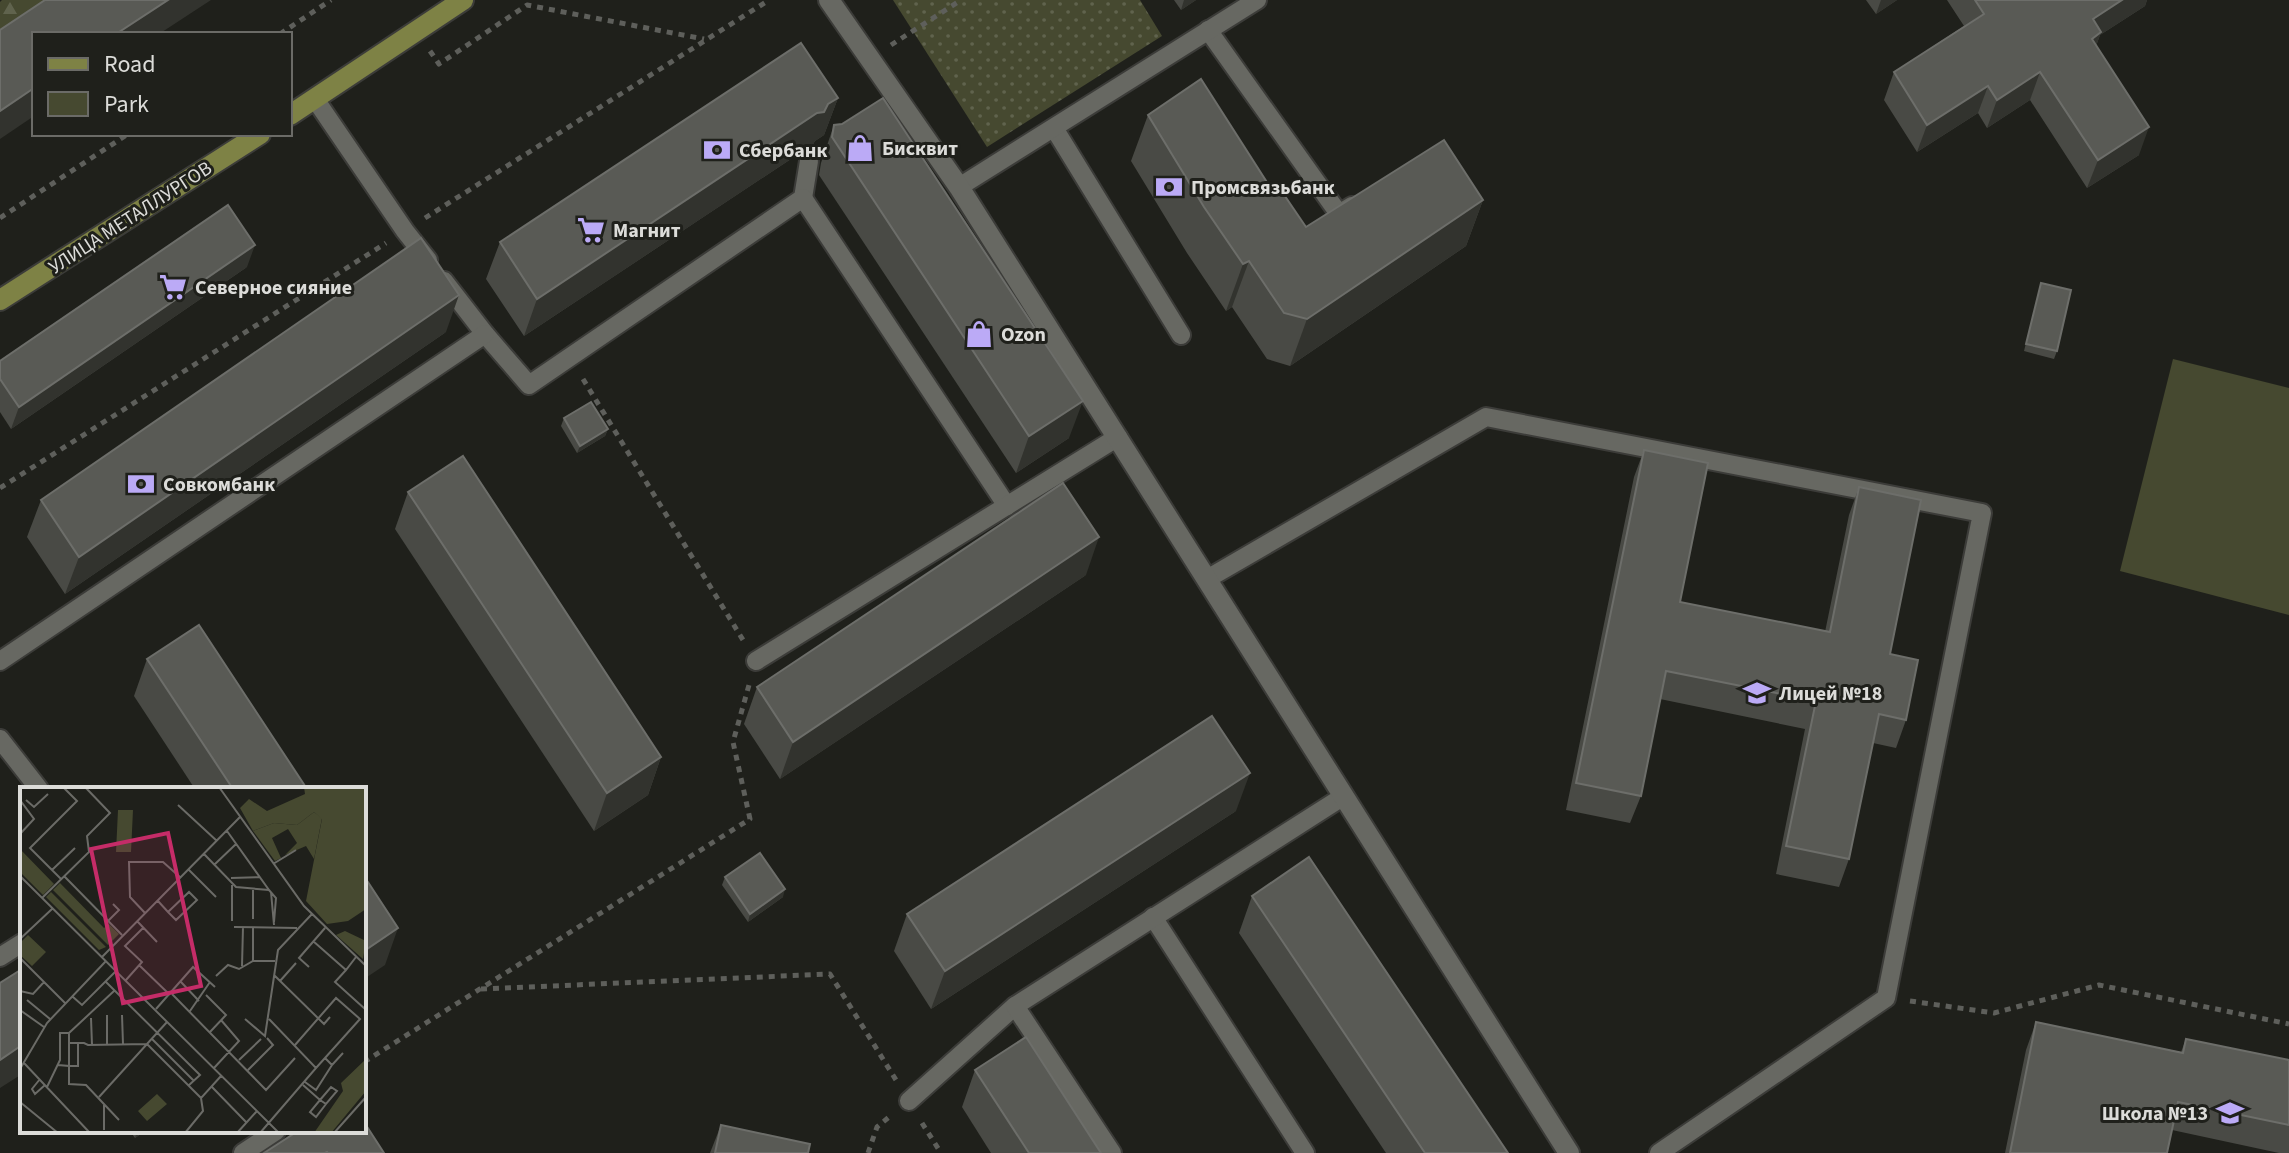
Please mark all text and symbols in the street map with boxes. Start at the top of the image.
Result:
legend [32,32,292,136]
text: Road [104,47,156,82]
text: Park [104,87,149,122]
shop icon: Бисквит [845,133,875,163]
bank icon: Сбербанк [702,135,732,165]
place label: Бисквит [882,135,958,163]
place label: Сбербанк [739,137,827,165]
street label: УЛИЦА МЕТАЛЛУРГОВ [43,154,218,281]
bank icon: Промсвязьбанк [1154,172,1184,202]
place label: Промсвязьбанк [1191,174,1335,202]
supermarket icon: Магнит [576,215,606,245]
place label: Магнит [613,217,681,245]
supermarket icon: Северное сияние [158,272,188,302]
place label: Северное сияние [195,274,352,302]
shop icon: Ozon [964,319,994,349]
place label: Ozon [1001,321,1046,349]
bank icon: Совкомбанк [126,469,156,499]
place label: Совкомбанк [163,471,275,499]
school or university icon: Лицей №18 [1742,678,1772,708]
place label: Лицей №18 [1778,680,1882,708]
inset map [20,787,366,1133]
school or university icon: Школа №13 [2215,1098,2245,1128]
place label: Школа №13 [2102,1100,2208,1128]

